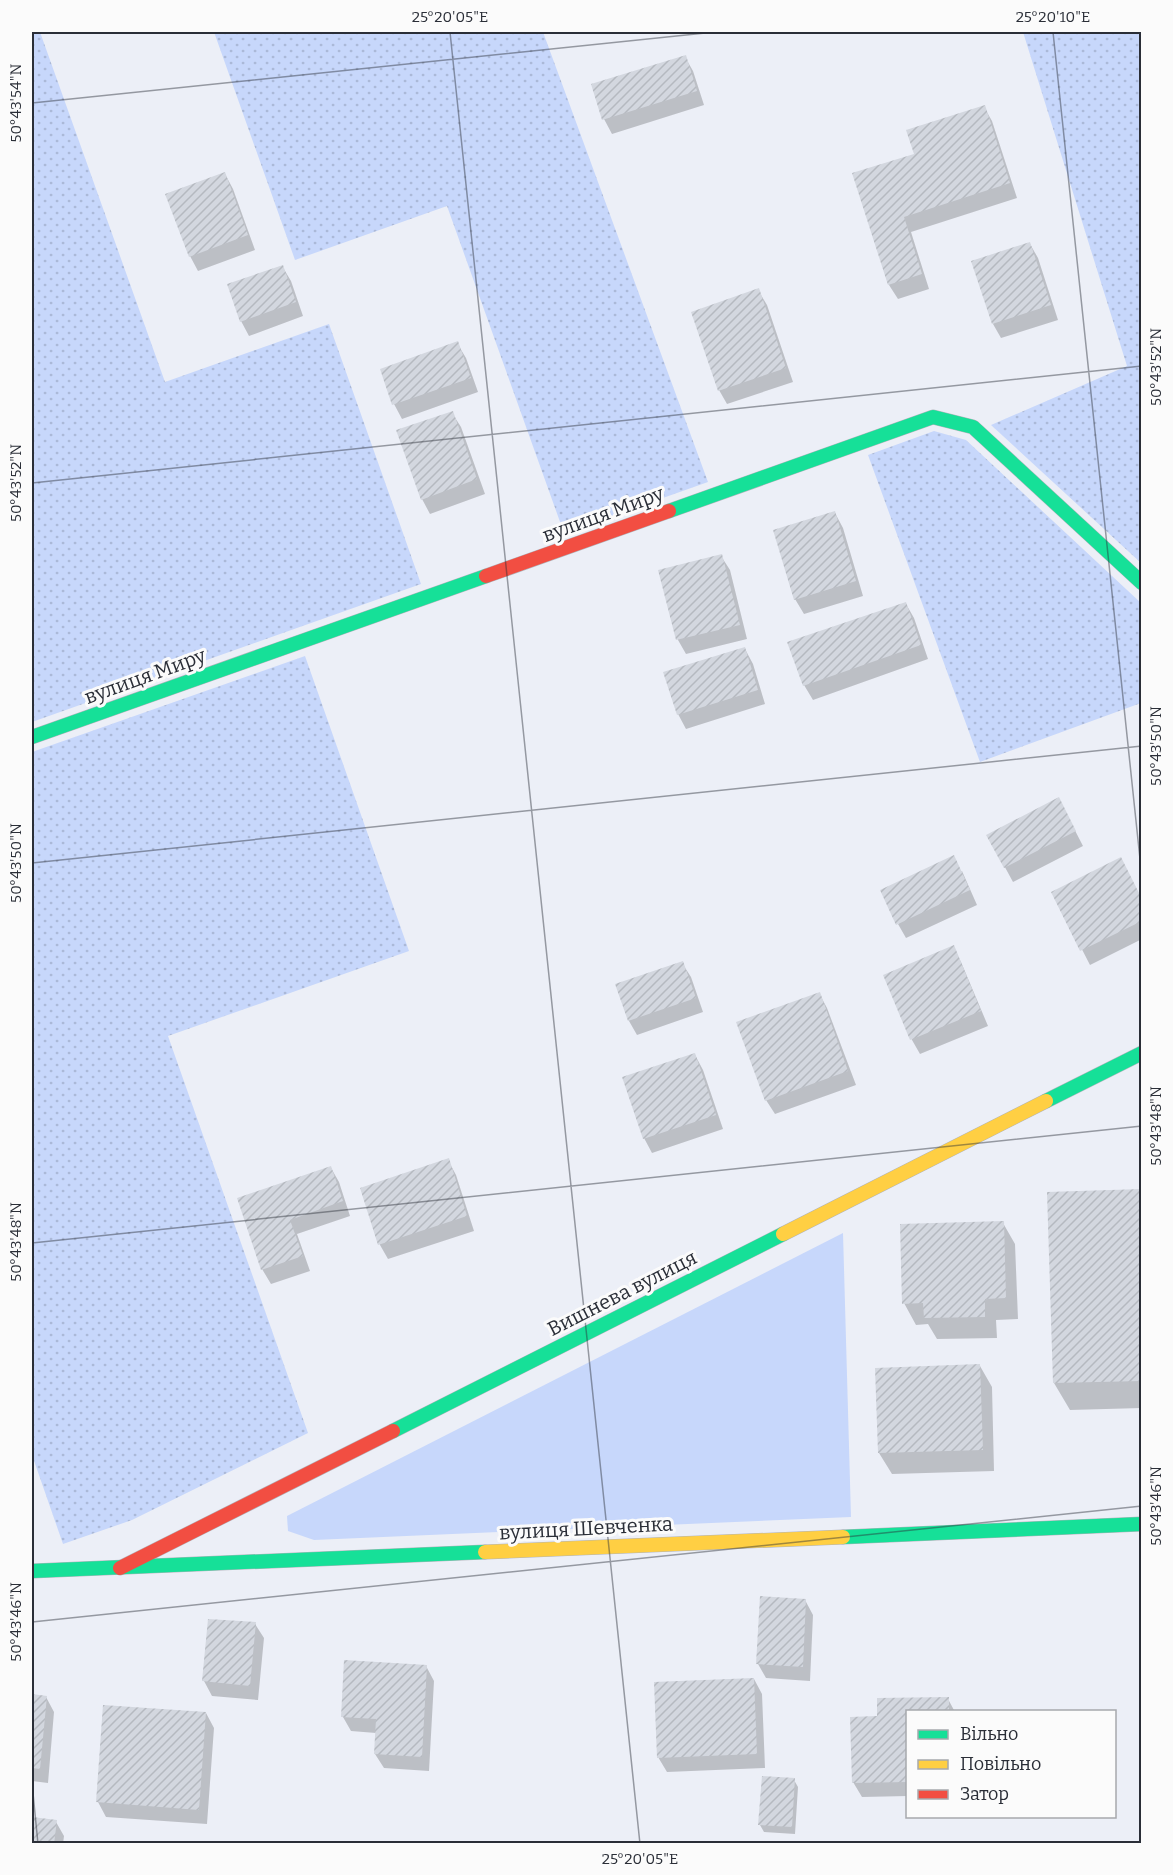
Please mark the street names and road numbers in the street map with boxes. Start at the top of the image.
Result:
street label: вулиця Миру [539,481,667,547]
street label: вулиця Миру [81,643,209,709]
street label: Вишнева вулиця [543,1245,701,1341]
street label: вулиця Шевченка [499,1511,673,1545]

